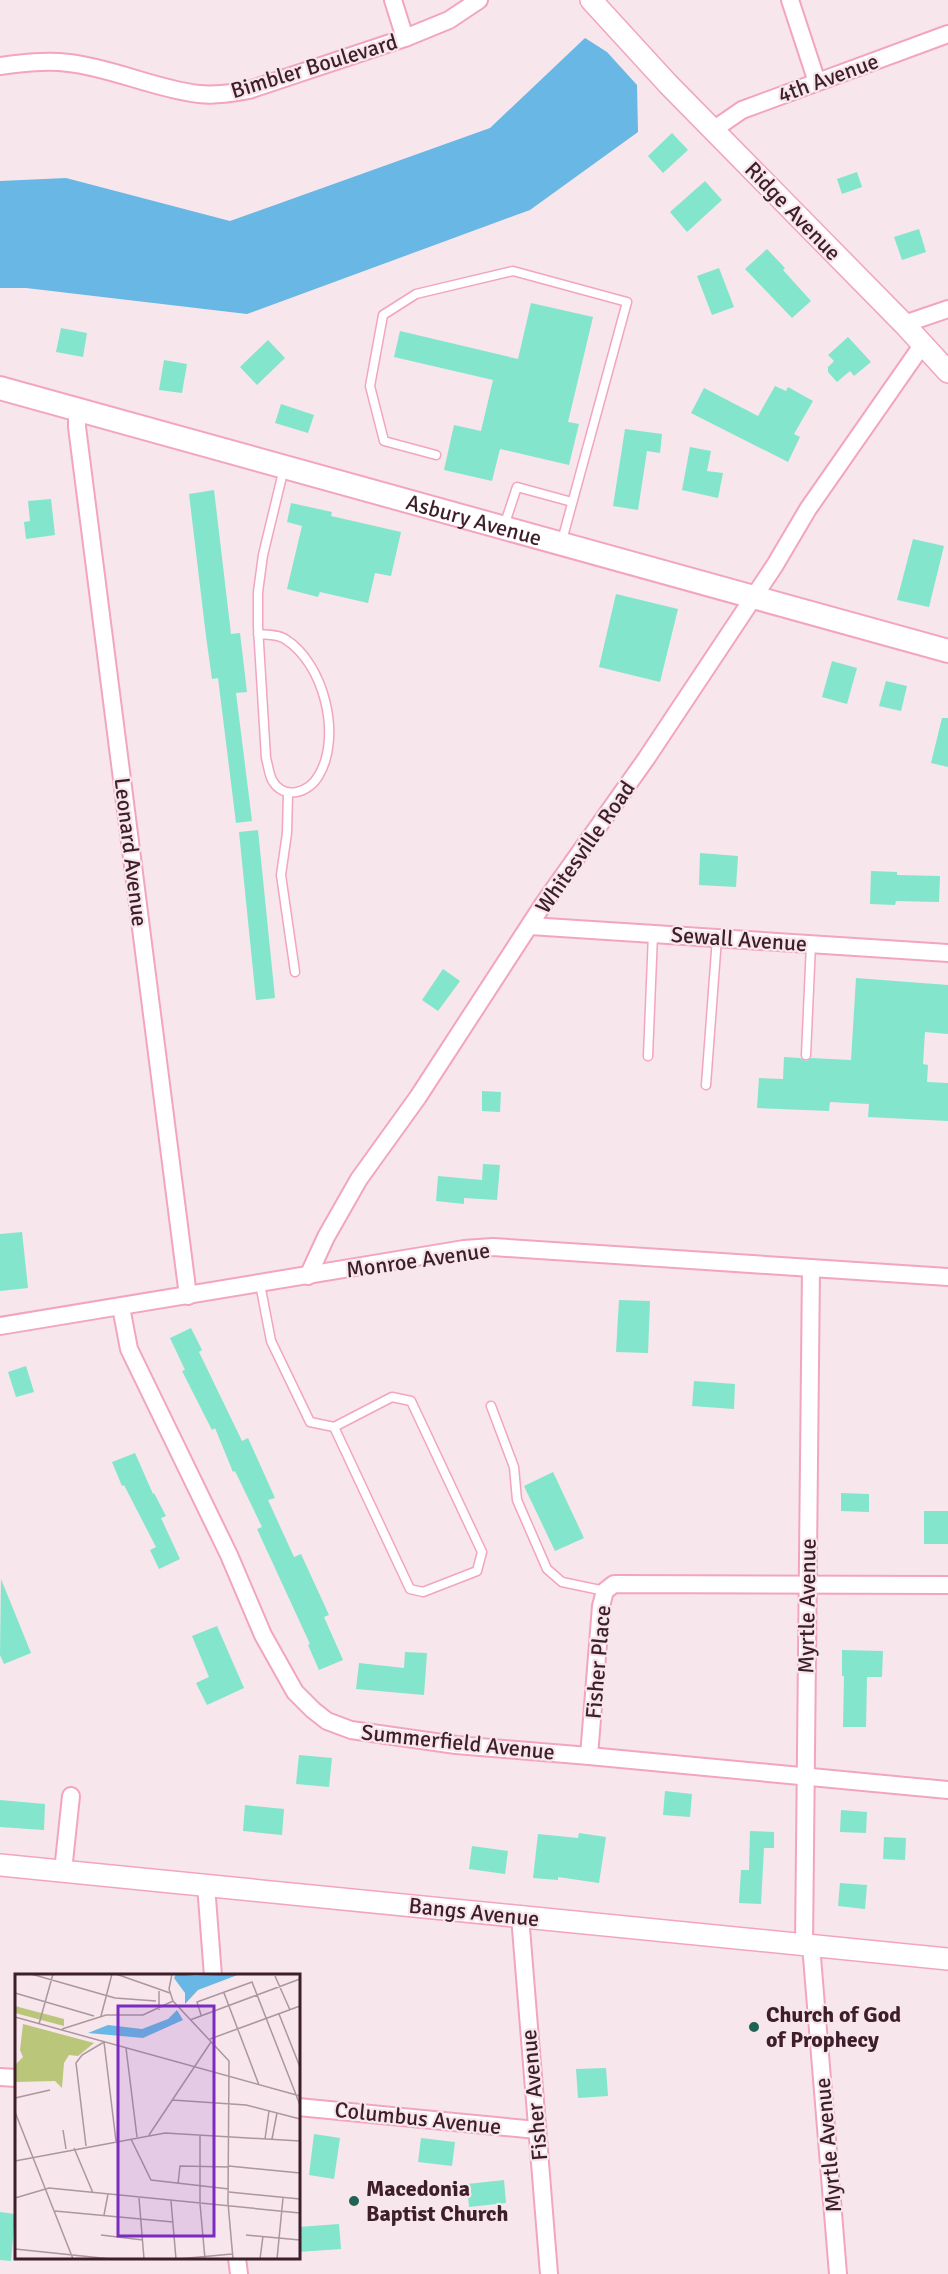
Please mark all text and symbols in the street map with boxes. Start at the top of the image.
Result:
street label: Bimbler Boulevard [227,28,401,104]
street label: 4th Avenue [774,47,882,109]
street label: Ridge Avenue [739,156,847,266]
street label: Asbury Avenue [403,488,545,551]
street label: Whitesville Road [529,775,641,919]
street label: Leonard Avenue [108,776,154,928]
street label: Sewall Avenue [670,921,808,957]
street label: Monroe Avenue [344,1237,492,1283]
street label: Myrtle Avenue [792,1538,822,1674]
street label: Fisher Place [580,1604,616,1720]
street label: Summerfield Avenue [360,1718,556,1766]
street label: Bangs Avenue [407,1892,541,1932]
inset map [15,1974,300,2259]
place label: Church of God of Prophecy [766,2001,901,2053]
marker: Church of God of Prophecy [747,2020,761,2034]
street label: Fisher Avenue [515,2028,553,2162]
street label: Myrtle Avenue [809,2076,847,2214]
street label: Columbus Avenue [333,2096,503,2140]
place label: Macedonia Baptist Church [366,2175,509,2227]
marker: Macedonia Baptist Church [347,2194,361,2208]

